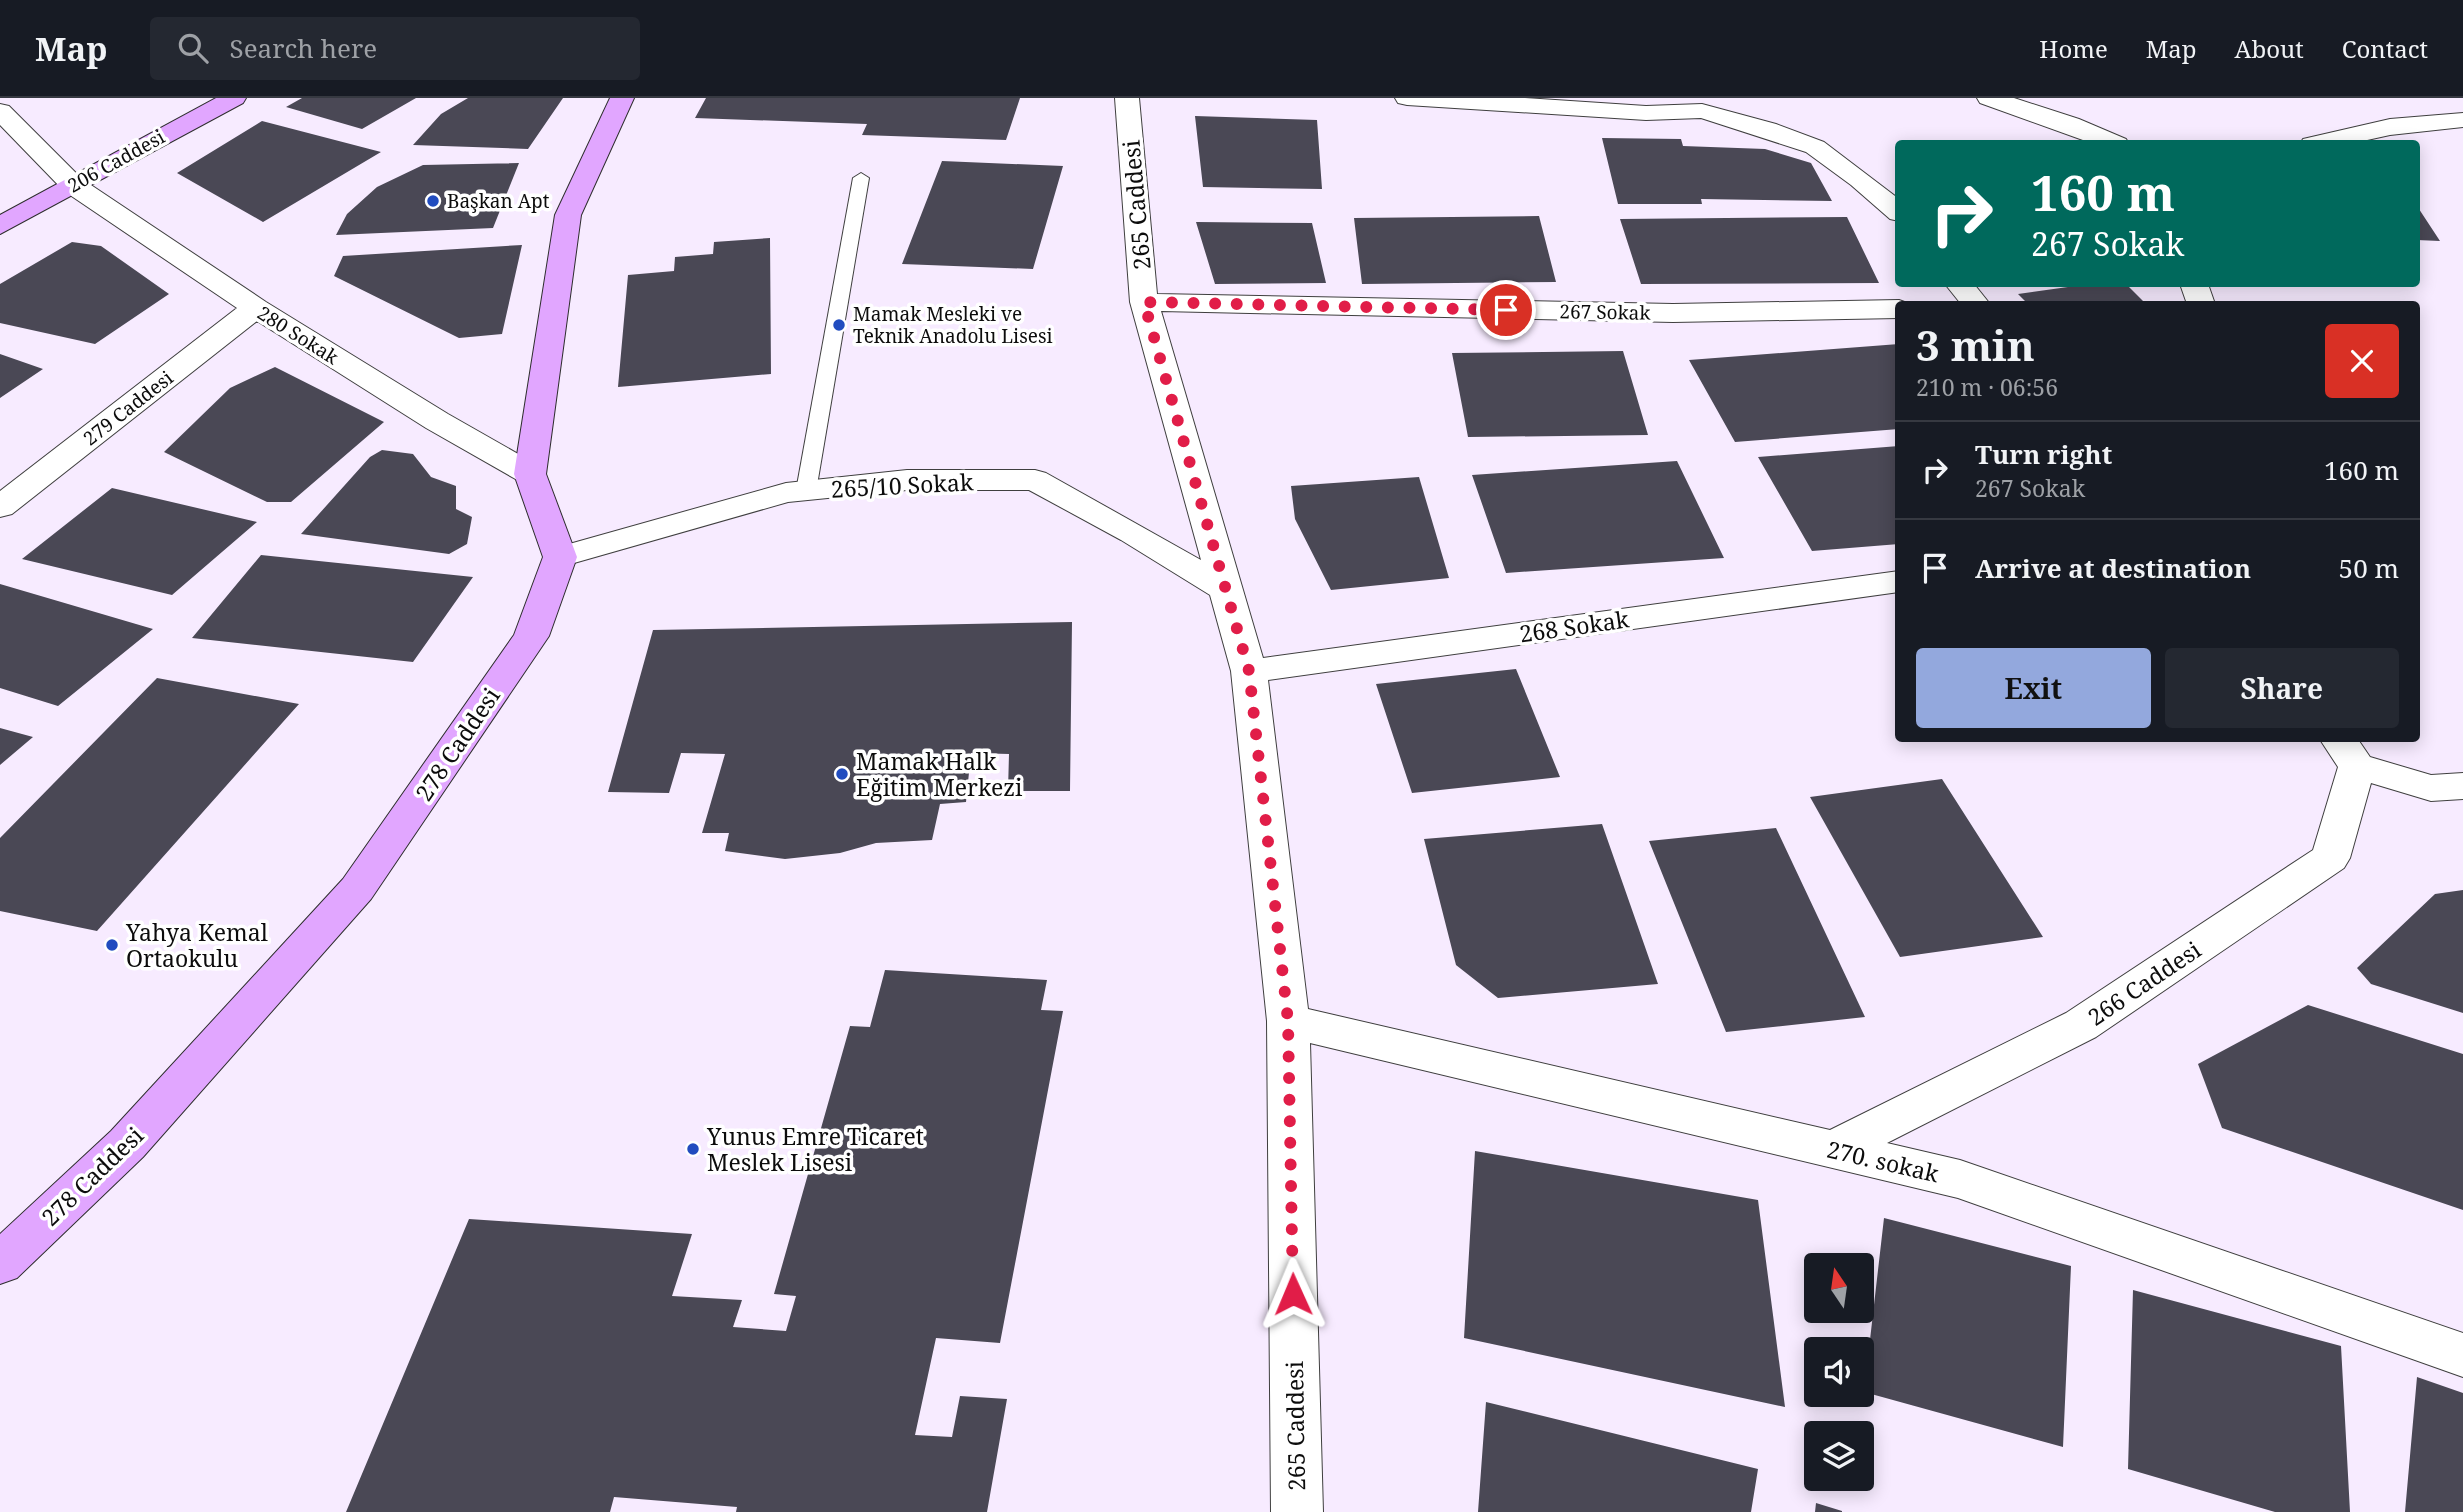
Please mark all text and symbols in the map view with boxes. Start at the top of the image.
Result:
search box [150,17,640,80]
text: Map [35,26,108,71]
icon: search [174,29,212,67]
text: Search here [230,30,377,66]
text: Home [2039,32,2108,65]
text: Map [2146,32,2197,65]
text: About [2235,32,2304,65]
text: Contact [2342,32,2428,65]
street label: 206 Caddesi [63,124,169,198]
street label: 265 Caddesi [1114,138,1158,271]
text: 160 m [2031,159,2175,225]
icon: right [1916,168,2007,259]
place label: Başkan Apt [447,188,550,214]
marker: Başkan Apt [425,193,441,209]
text: 267 Sokak [2031,222,2184,265]
pin [1476,280,1536,340]
icon: arrive [1487,291,1525,329]
street label: 267 Sokak [1559,298,1652,326]
street label: 280 Sokak [253,300,344,371]
place label: Mamak Mesleki ve Teknik Anadolu Lisesi [853,301,1053,349]
text: 3 min [1916,316,2035,373]
marker: Mamak Mesleki ve Teknik Anadolu Lisesi [831,317,847,333]
button: close [2325,324,2399,398]
street label: 279 Caddesi [78,365,178,451]
text: 210 m · 06:56 [1916,371,2058,403]
text: Turn right [1975,436,2112,472]
icon: right [1916,451,1954,489]
text: 160 m [2324,452,2399,488]
street label: 265/10 Sokak [830,465,975,505]
text: 267 Sokak [1975,472,2085,504]
icon: arrive [1916,549,1954,587]
text: Arrive at destination [1975,550,2251,586]
text: 50 m [2339,550,2399,586]
street label: 268 Sokak [1517,602,1631,650]
button: Exit [1916,648,2151,728]
button: Share [2165,648,2399,728]
street label: 278 Caddesi [407,681,507,807]
place label: Mamak Halk Eğitim Merkezi [856,745,1023,803]
marker: Mamak Halk Eğitim Merkezi [834,766,850,782]
place label: Yahya Kemal Ortaokulu [125,916,268,974]
street label: 266 Caddesi [2081,933,2207,1033]
marker: Yahya Kemal Ortaokulu [104,937,120,953]
street label: 278 Caddesi [34,1119,150,1233]
place label: Yunus Emre Ticaret Meslek Lisesi [706,1120,924,1178]
street label: 270. sokak [1824,1133,1943,1190]
marker: Yunus Emre Ticaret Meslek Lisesi [685,1141,701,1157]
north arrow [1804,1253,1874,1323]
map controls [1804,1253,1874,1491]
position arrow [1256,1257,1330,1331]
button: sound [1804,1337,1874,1407]
street label: 265 Caddesi [1278,1360,1312,1491]
button: layers [1804,1421,1874,1491]

